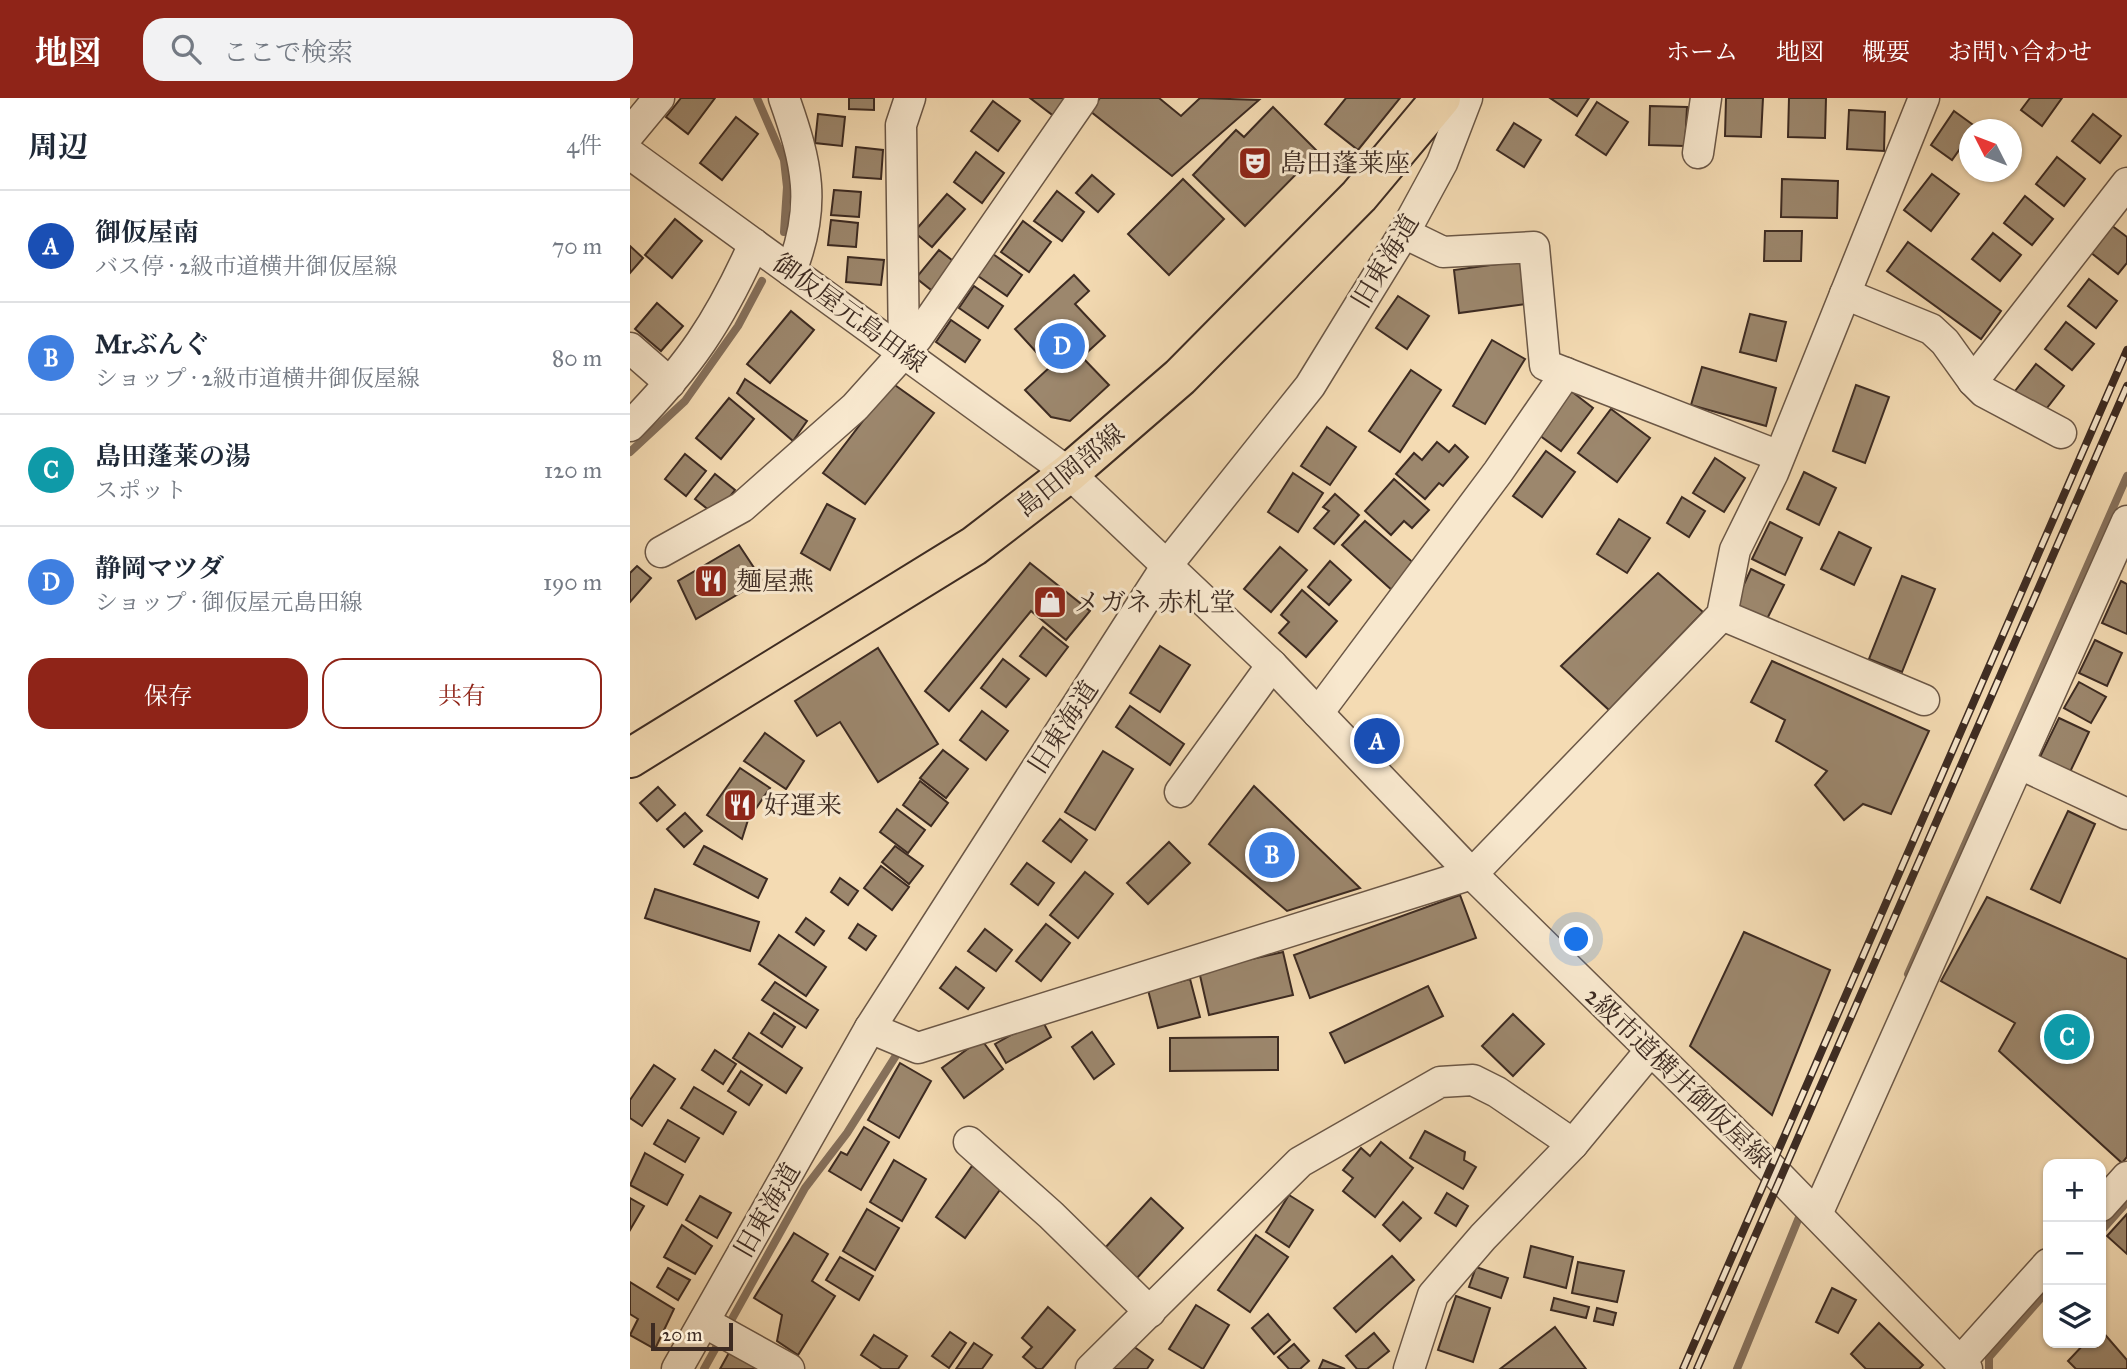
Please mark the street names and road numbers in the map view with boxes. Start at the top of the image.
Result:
street label: 旧東海道 [1344,208,1426,314]
street label: 御仮屋元島田線 [767,247,933,379]
street label: 島田岡部線 [1009,417,1131,523]
street label: 旧東海道 [1021,675,1105,779]
street label: 2級市道横井御仮屋線 [1578,980,1778,1174]
street label: 旧東海道 [727,1157,807,1263]

